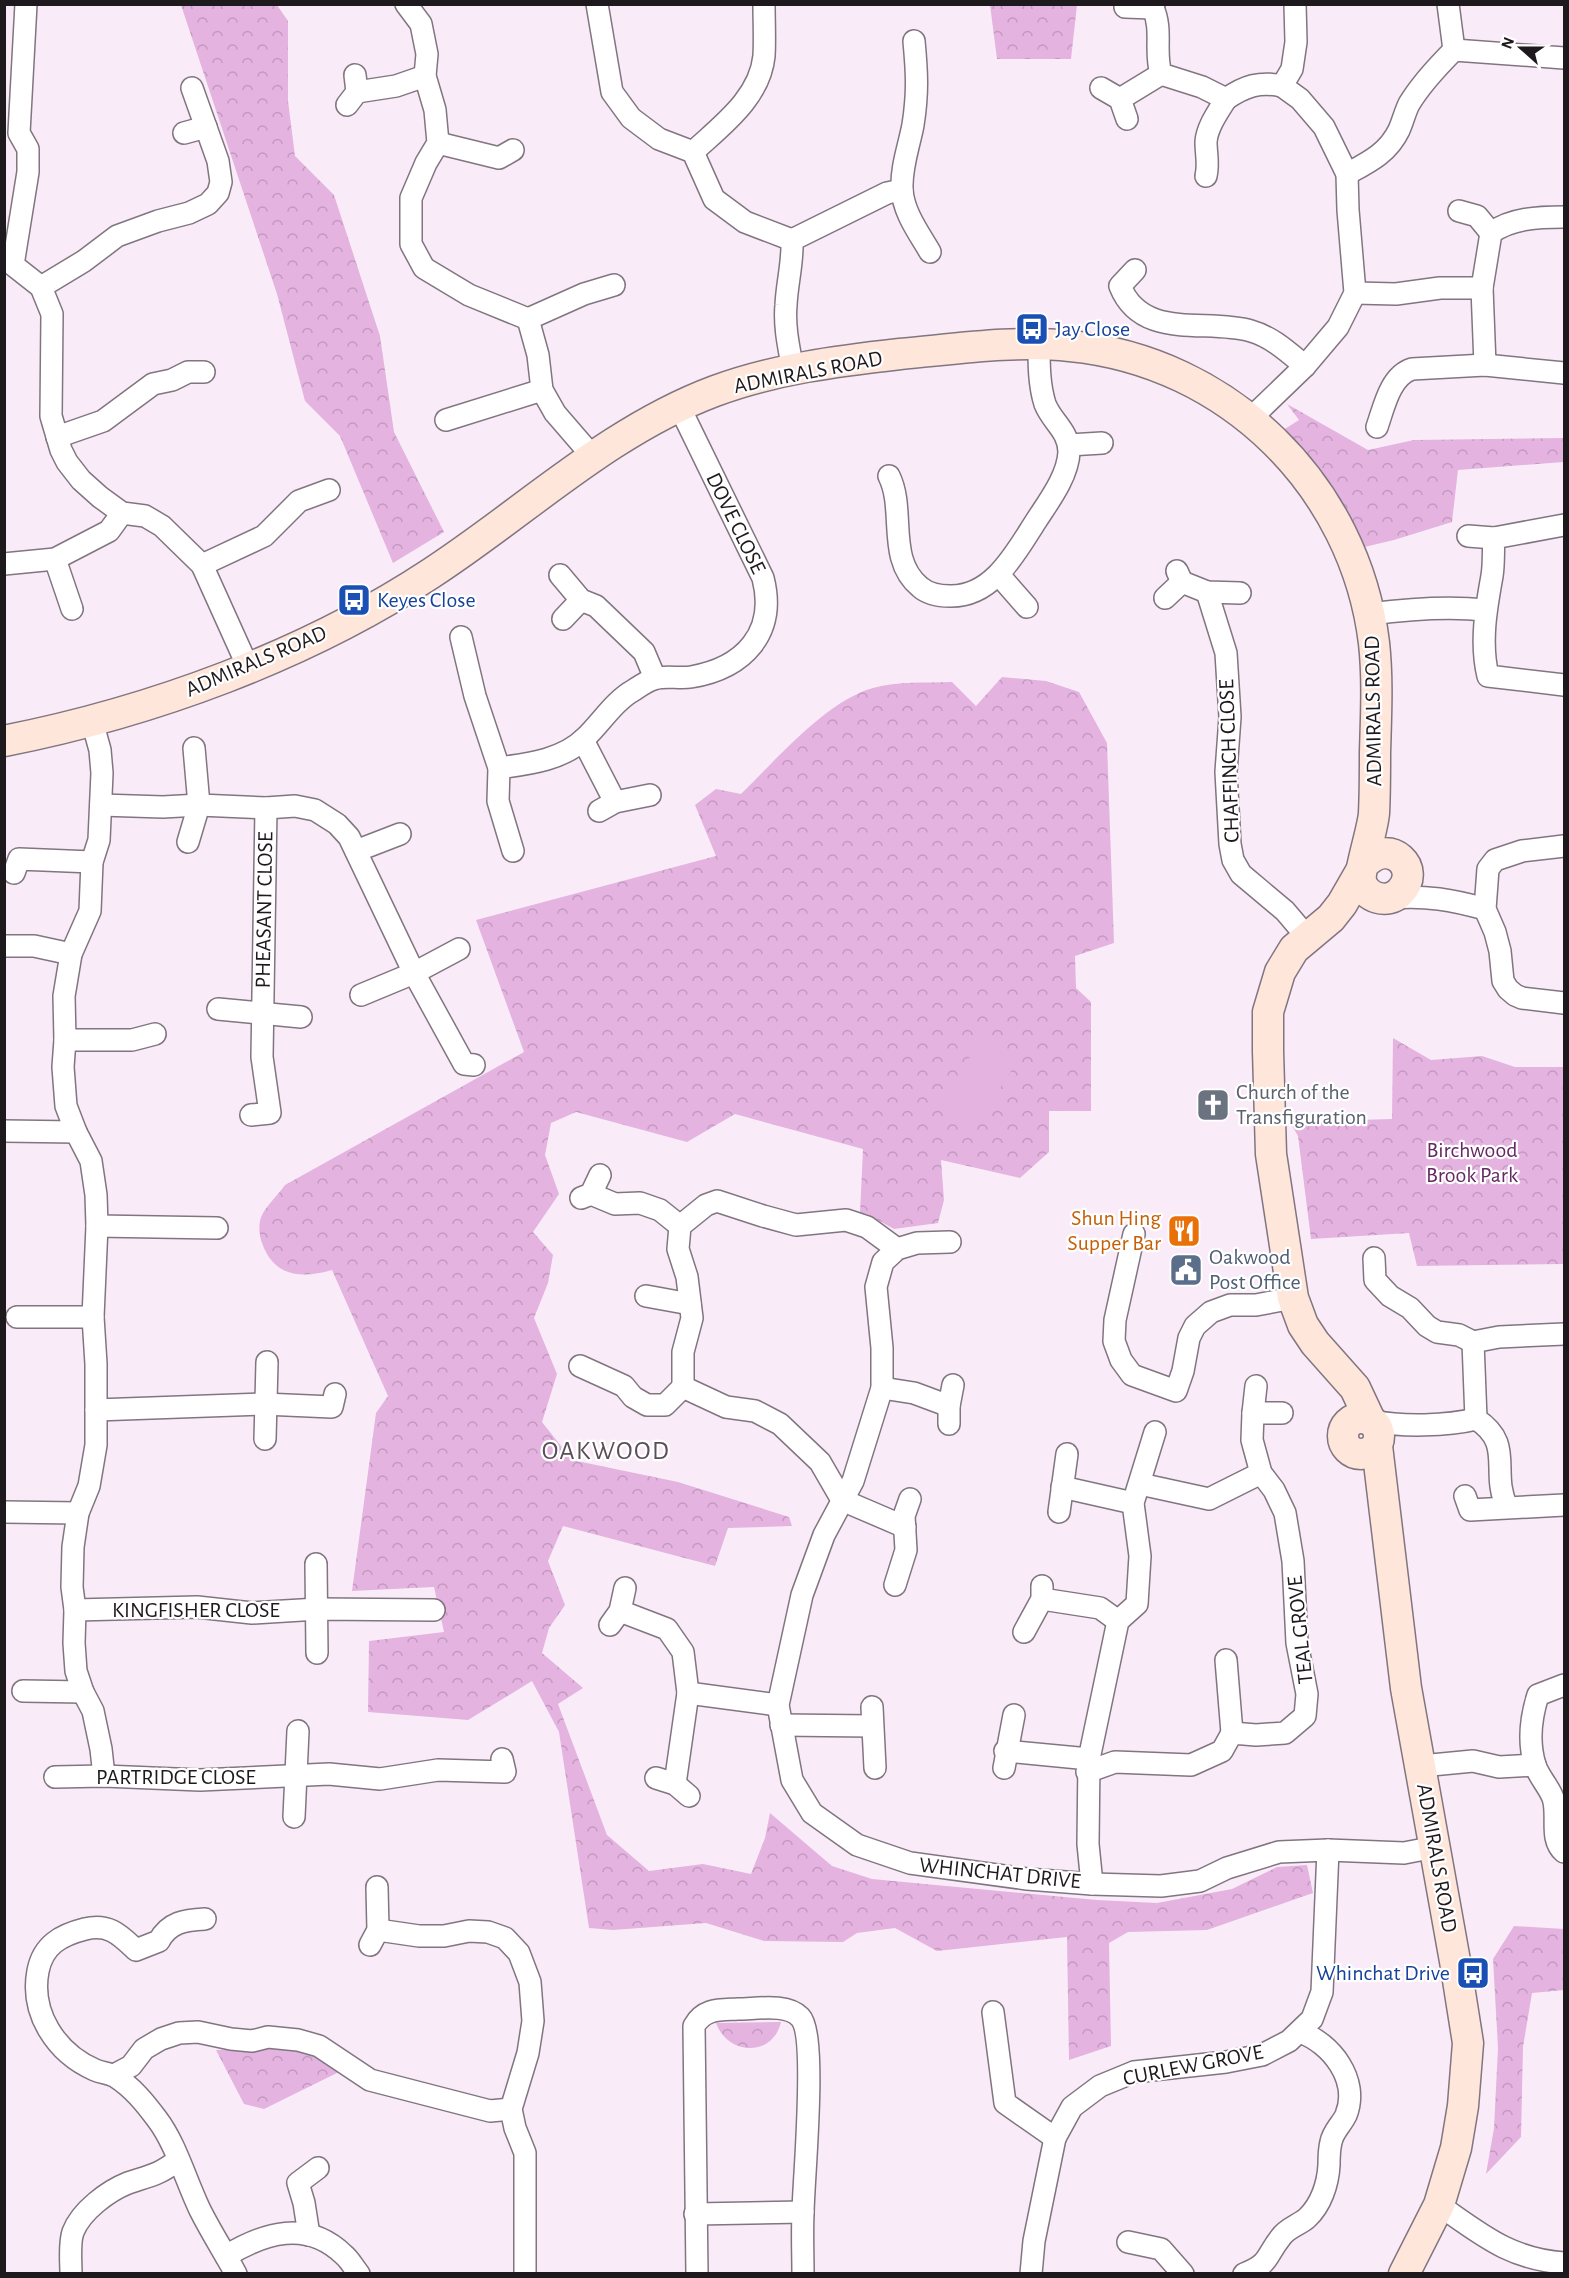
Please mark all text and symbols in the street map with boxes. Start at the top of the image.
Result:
north arrow [1491,18,1551,78]
text: N [1498,35,1517,51]
bus stop icon: Jay Close [1014,311,1050,347]
place label: Jay Close [1055,318,1130,340]
street label: ADMIRALS ROAD [732,347,884,397]
street label: DOVE CLOSE [702,469,770,577]
bus stop icon: Keyes Close [336,582,372,618]
place label: Keyes Close [377,589,476,611]
street label: ADMIRALS ROAD [182,621,330,701]
street label: ADMIRALS ROAD [1361,635,1385,787]
street label: CHAFFINCH CLOSE [1215,678,1243,843]
street label: PHEASANT CLOSE [252,831,276,989]
place label: Church of the Transfiguration [1236,1081,1367,1128]
church icon: Church of the Transfiguration [1195,1087,1231,1123]
park label: Birchwood Brook Park [1426,1139,1518,1186]
place label: Shun Hing Supper Bar [1067,1207,1161,1254]
restaurant icon: Shun Hing Supper Bar [1166,1213,1202,1249]
place label: Oakwood Post Office [1209,1246,1301,1293]
public building icon: Oakwood Post Office [1168,1252,1204,1288]
district label: OAKWOOD [542,1438,670,1464]
street label: TEAL GROVE [1283,1574,1317,1685]
street label: KINGFISHER CLOSE [112,1599,280,1621]
street label: PARTRIDGE CLOSE [96,1766,256,1788]
street label: ADMIRALS ROAD [1413,1782,1461,1934]
street label: WHINCHAT DRIVE [918,1854,1082,1892]
bus stop icon: Whinchat Drive [1455,1955,1491,1991]
place label: Whinchat Drive [1316,1962,1450,1984]
street label: CURLEW GROVE [1121,2041,1265,2089]

